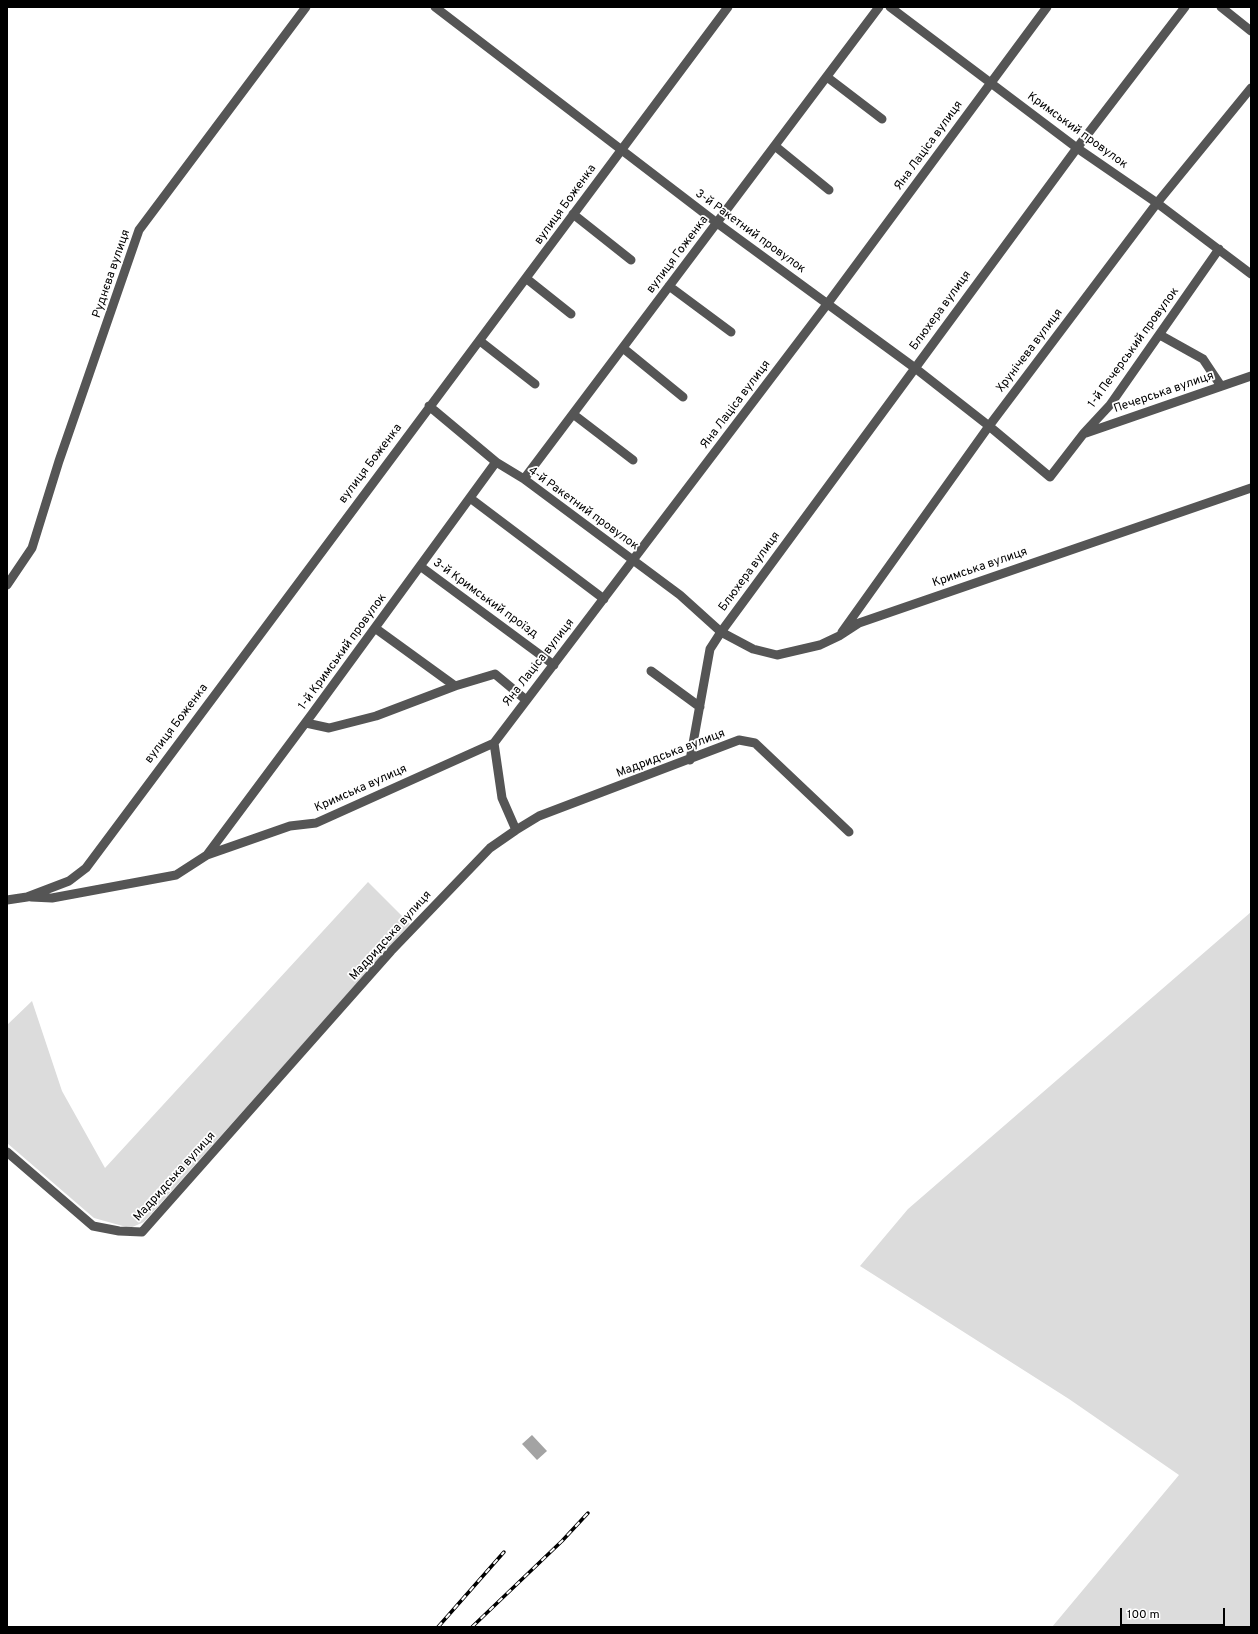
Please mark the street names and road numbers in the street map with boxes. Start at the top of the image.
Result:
street label: Кримський провулок [1024,90,1130,172]
street label: Яна Лаціса вулиця [892,98,966,194]
street label: вулиця Боженка [532,162,600,248]
street label: 3-й Ракетний провулок [692,187,808,277]
street label: вулиця Гоженка [644,213,712,297]
street label: Руднєва вулиця [90,228,134,320]
street label: Блюхера вулиця [907,268,975,354]
street label: 1-й Печерський провулок [1085,285,1183,411]
street label: Хрунічева вулиця [994,306,1066,396]
street label: Яна Лаціса вулиця [698,358,774,452]
street label: Печерська вулиця [1112,369,1216,417]
street label: вулиця Боженка [336,421,406,507]
street label: 4-й Ракетний провулок [525,464,641,554]
street label: Блюхера вулиця [716,529,784,615]
street label: Кримська вулиця [931,545,1029,591]
street label: 3-й Кримський проїзд [430,556,540,642]
street label: 1-й Кримський провулок [296,591,390,713]
street label: Яна Лаціса вулиця [500,616,578,710]
street label: вулиця Боженка [142,681,212,767]
street label: Мадридська вулиця [615,727,727,781]
street label: Кримська вулиця [313,762,409,816]
street label: Мадридська вулиця [347,888,435,984]
street label: Мадридська вулиця [131,1129,219,1225]

